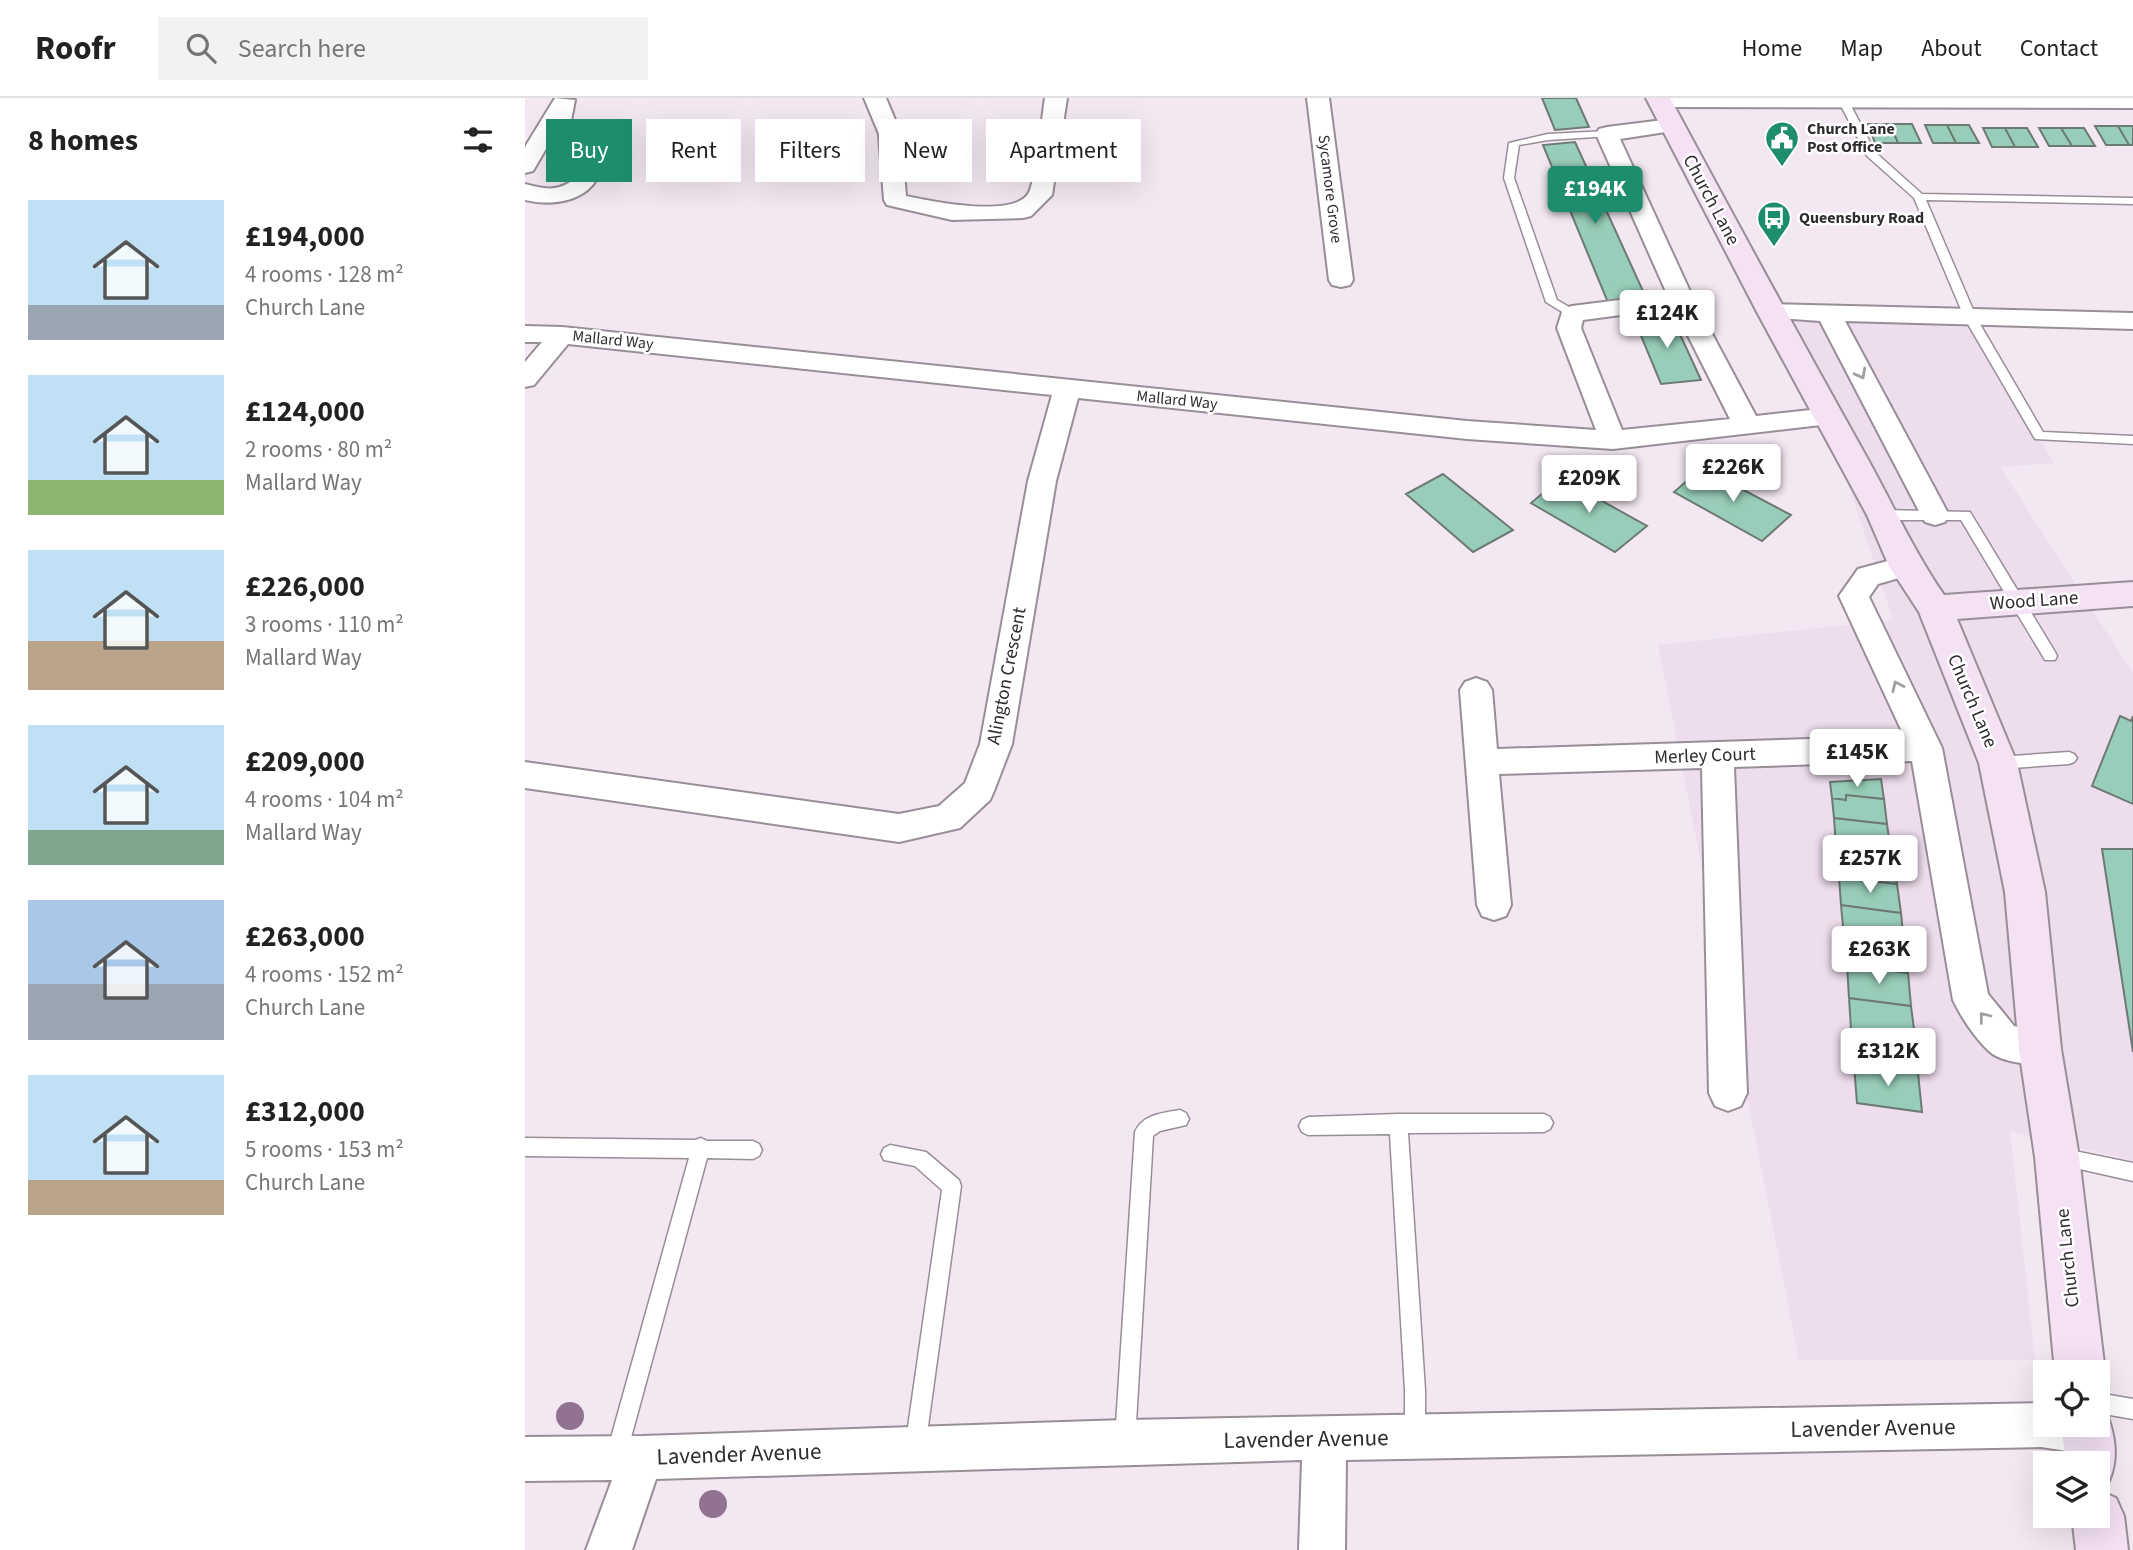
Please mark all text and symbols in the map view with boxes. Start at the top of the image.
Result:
search box [158,17,648,80]
text: Roofr [35,25,116,72]
icon: search [182,29,220,67]
text: Search here [238,30,366,67]
text: Home [1742,31,1802,66]
text: Map [1840,31,1883,66]
text: About [1921,31,1982,66]
text: Contact [2020,31,2098,66]
place label: Church Lane Post Office [1807,118,1895,158]
text: 8 homes [28,119,138,162]
chip: Buy [546,119,632,182]
chip: Rent [646,119,741,182]
chip: Filters [755,119,865,182]
chip: New [879,119,972,182]
chip: Apartment [986,119,1141,182]
public building icon: Church Lane Post Office [1763,119,1801,168]
icon: filters [459,121,497,159]
street label: Sycamore Grove [1312,134,1348,244]
street label: Church Lane [1676,150,1746,250]
pin: £194K [1546,166,1644,226]
text: £194K [1564,172,1626,205]
bus stop icon: Queensbury Road [1755,199,1793,248]
place label: Queensbury Road [1799,207,1924,229]
text: £194,000 [245,215,365,258]
icon: home [84,228,168,312]
text: 4 rooms · 128 m² [245,258,404,291]
pin: £124K [1618,290,1716,350]
text: Church Lane [245,291,365,324]
text: £124K [1636,296,1698,329]
street label: Mallard Way [571,325,655,355]
one-way arrow [1853,367,1866,380]
street label: Mallard Way [1135,385,1219,415]
text: £124,000 [245,390,365,433]
icon: home [84,403,168,487]
text: 2 rooms · 80 m² [245,433,392,466]
pin: £226K [1684,444,1782,504]
text: £226K [1702,450,1764,483]
pin: £209K [1540,456,1638,515]
text: £209K [1558,461,1620,494]
text: Mallard Way [245,466,362,499]
text: £226,000 [245,565,365,608]
icon: home [84,578,168,662]
street label: Wood Lane [1989,584,2079,618]
street label: Alington Crescent [980,604,1034,747]
text: 3 rooms · 110 m² [245,608,404,641]
text: Mallard Way [245,641,362,674]
street label: Church Lane [1940,650,2004,752]
one-way arrow [1891,681,1905,693]
pin: £145K [1808,730,1906,789]
text: £145K [1826,735,1888,768]
text: £209,000 [245,740,365,783]
street label: Merley Court [1654,741,1757,771]
icon: home [84,753,168,837]
text: 4 rooms · 104 m² [245,783,404,816]
text: Mallard Way [245,816,362,849]
pin: £257K [1821,836,1919,895]
text: £257K [1839,841,1901,874]
text: £263,000 [245,915,365,958]
pin: £263K [1830,926,1928,986]
icon: home [84,928,168,1012]
text: £263K [1848,932,1910,965]
text: 4 rooms · 152 m² [245,958,404,991]
text: Church Lane [245,991,365,1024]
one-way arrow [1980,1012,1993,1024]
pin: £312K [1839,1028,1937,1088]
text: £312K [1857,1034,1919,1067]
text: £312,000 [245,1090,365,1133]
icon: home [84,1103,168,1187]
text: 5 rooms · 153 m² [245,1133,404,1166]
text: Church Lane [245,1166,365,1199]
street label: Church Lane [2049,1207,2087,1309]
map controls [2033,1360,2110,1528]
button: locate [2033,1360,2110,1437]
street label: Lavender Avenue [1790,1410,1956,1446]
street label: Lavender Avenue [1223,1421,1389,1457]
street label: Lavender Avenue [656,1435,822,1473]
button: layers [2033,1451,2110,1528]

